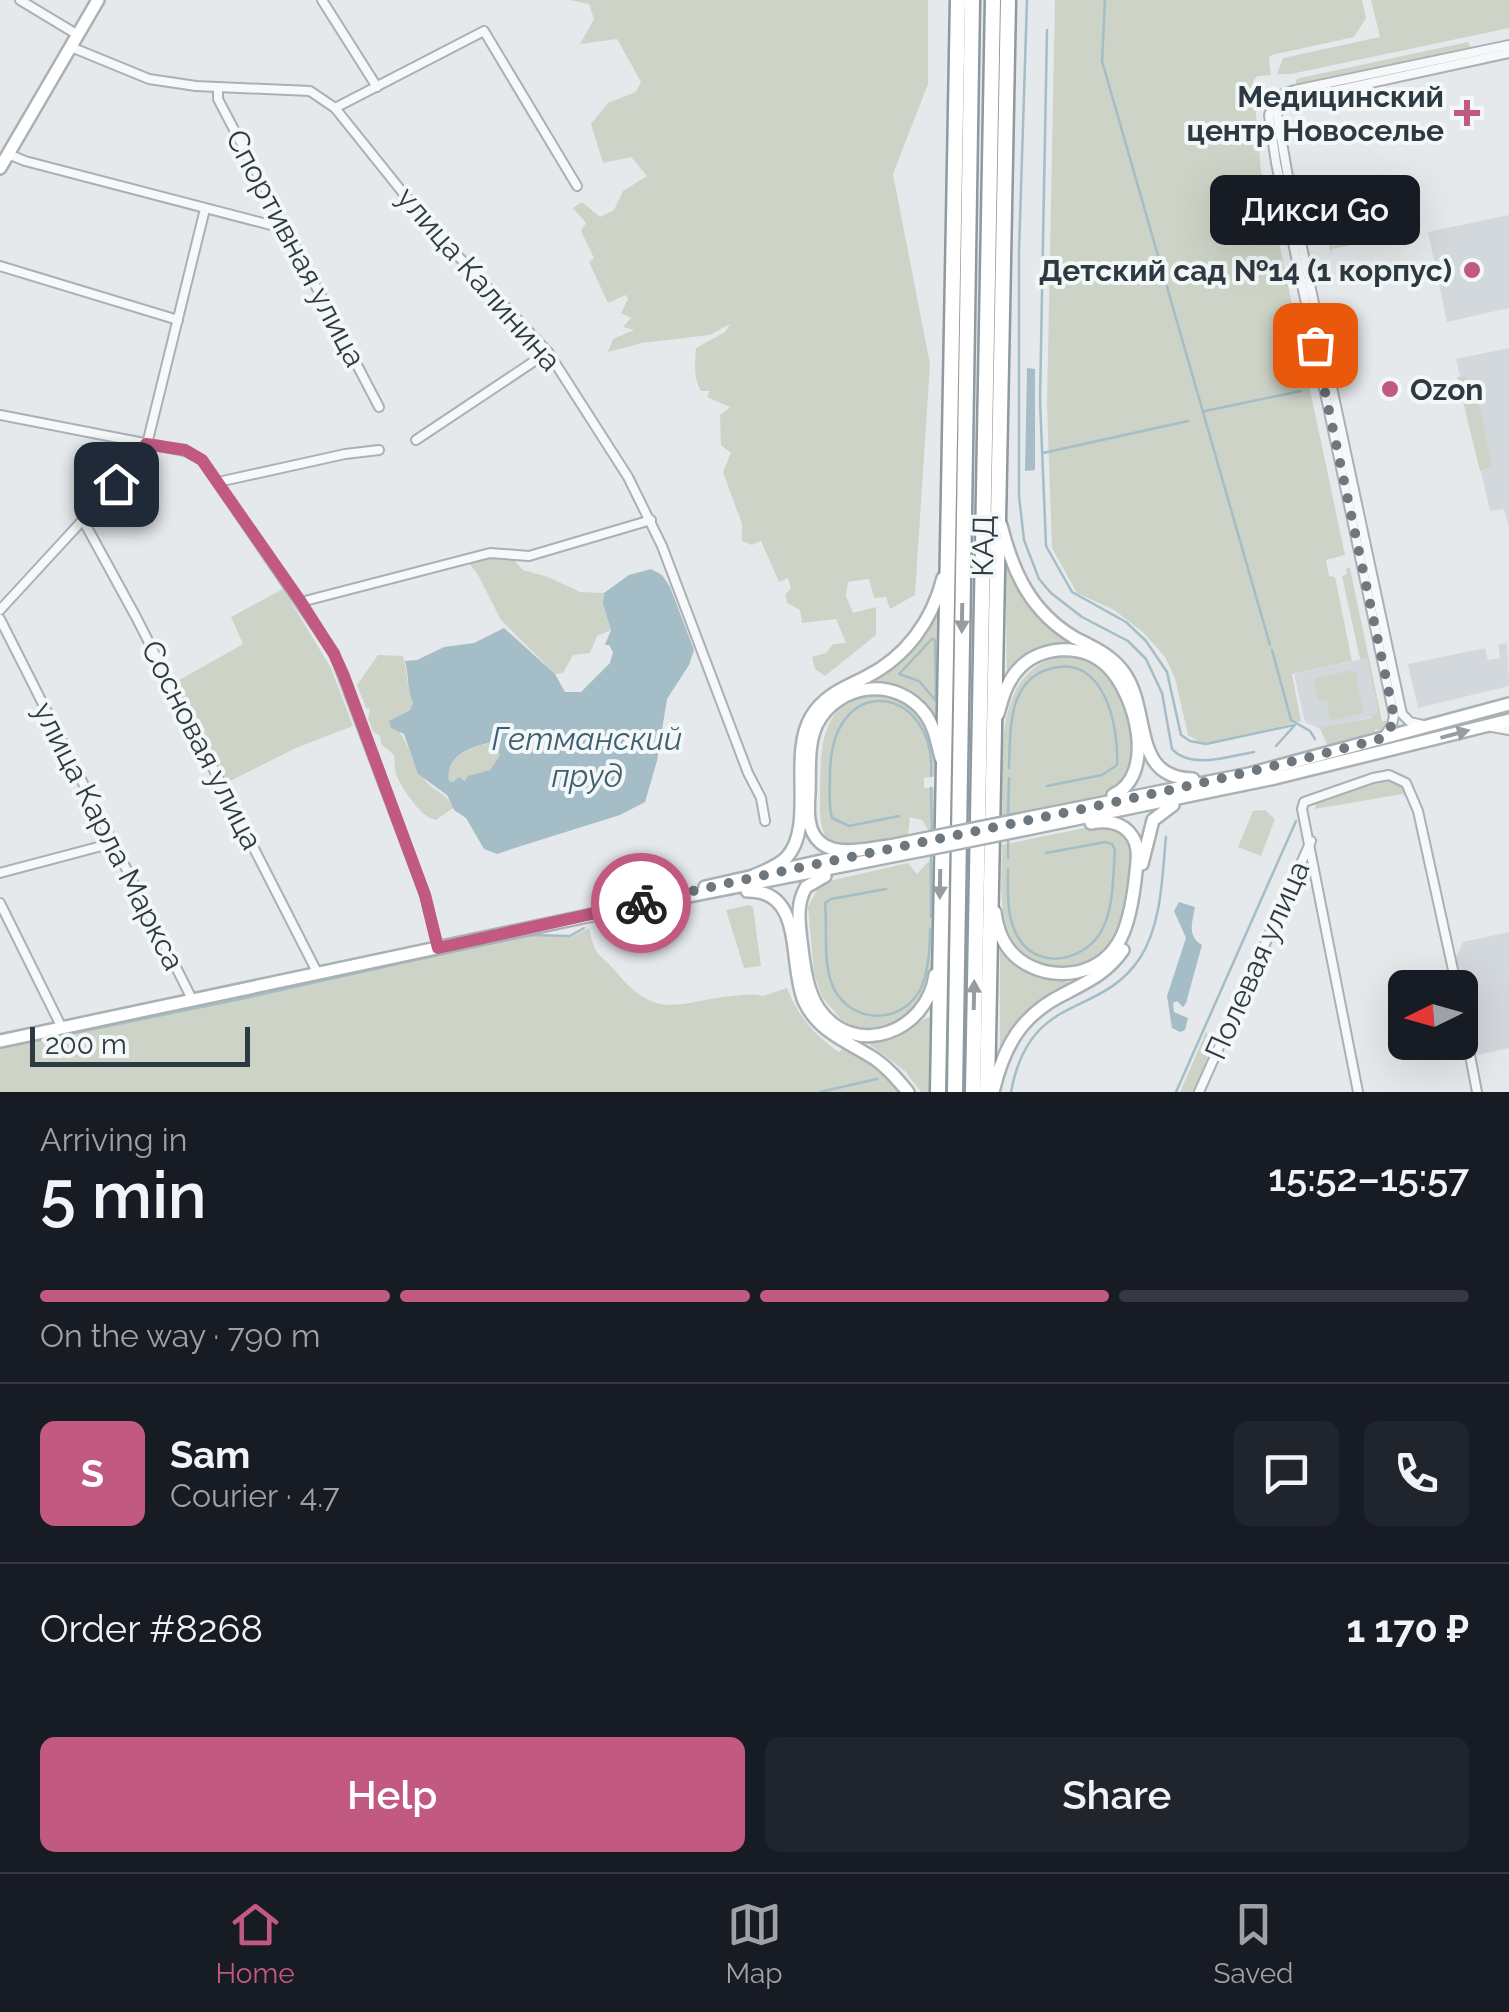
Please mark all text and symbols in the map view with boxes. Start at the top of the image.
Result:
place label: Медицинский центр Новоселье [1187,79,1444,148]
marker: Медицинский центр Новоселье [1454,100,1480,126]
street label: Спортивная улица [219,124,373,372]
callout: Дикси Go [1210,175,1420,245]
street label: улица Калинина [390,180,568,378]
text: Дикси Go [1241,191,1389,228]
place label: Детский сад №14 (1 корпус) [1039,253,1452,288]
marker: Детский сад №14 (1 корпус) [1461,259,1483,281]
pin [1273,303,1358,388]
icon: bag [1288,318,1343,373]
place label: Ozon [1410,372,1483,407]
marker: Ozon [1379,378,1401,400]
pin [74,442,159,527]
icon: home [89,457,144,512]
street label: КАД [965,515,1001,577]
one-way arrow [954,602,970,634]
street label: Сосновая улица [134,635,270,855]
street label: улица Карла Маркса [26,696,192,976]
water label: Гетманский пруд [492,720,682,794]
one-way arrow [1440,726,1471,742]
courier [591,853,691,953]
street label: Полевая улица [1198,855,1316,1065]
one-way arrow [932,869,948,901]
icon: bike [614,876,669,931]
north arrow [1388,970,1478,1060]
map controls [1388,970,1478,1060]
one-way arrow [967,978,983,1010]
scale bar [30,1022,250,1066]
text: 200 m [45,1028,127,1061]
text: Arriving in [40,1121,187,1158]
text: 15:52–15:57 [1268,1155,1469,1200]
text: 5 min [40,1157,207,1233]
text: On the way · 790 m [40,1317,320,1354]
button: chat [1234,1421,1339,1526]
button: phone [1364,1421,1469,1526]
text: Sam [170,1432,250,1477]
text: S [81,1451,104,1496]
text: Courier · 4.7 [170,1477,340,1514]
text: Order #8268 [40,1606,263,1651]
text: 1 170 ₽ [1346,1606,1469,1651]
button: Help [40,1737,745,1852]
button: Share [765,1737,1469,1852]
tab: Home [215,1897,295,1990]
tab: Map [726,1897,783,1990]
tab: Saved [1213,1897,1294,1990]

